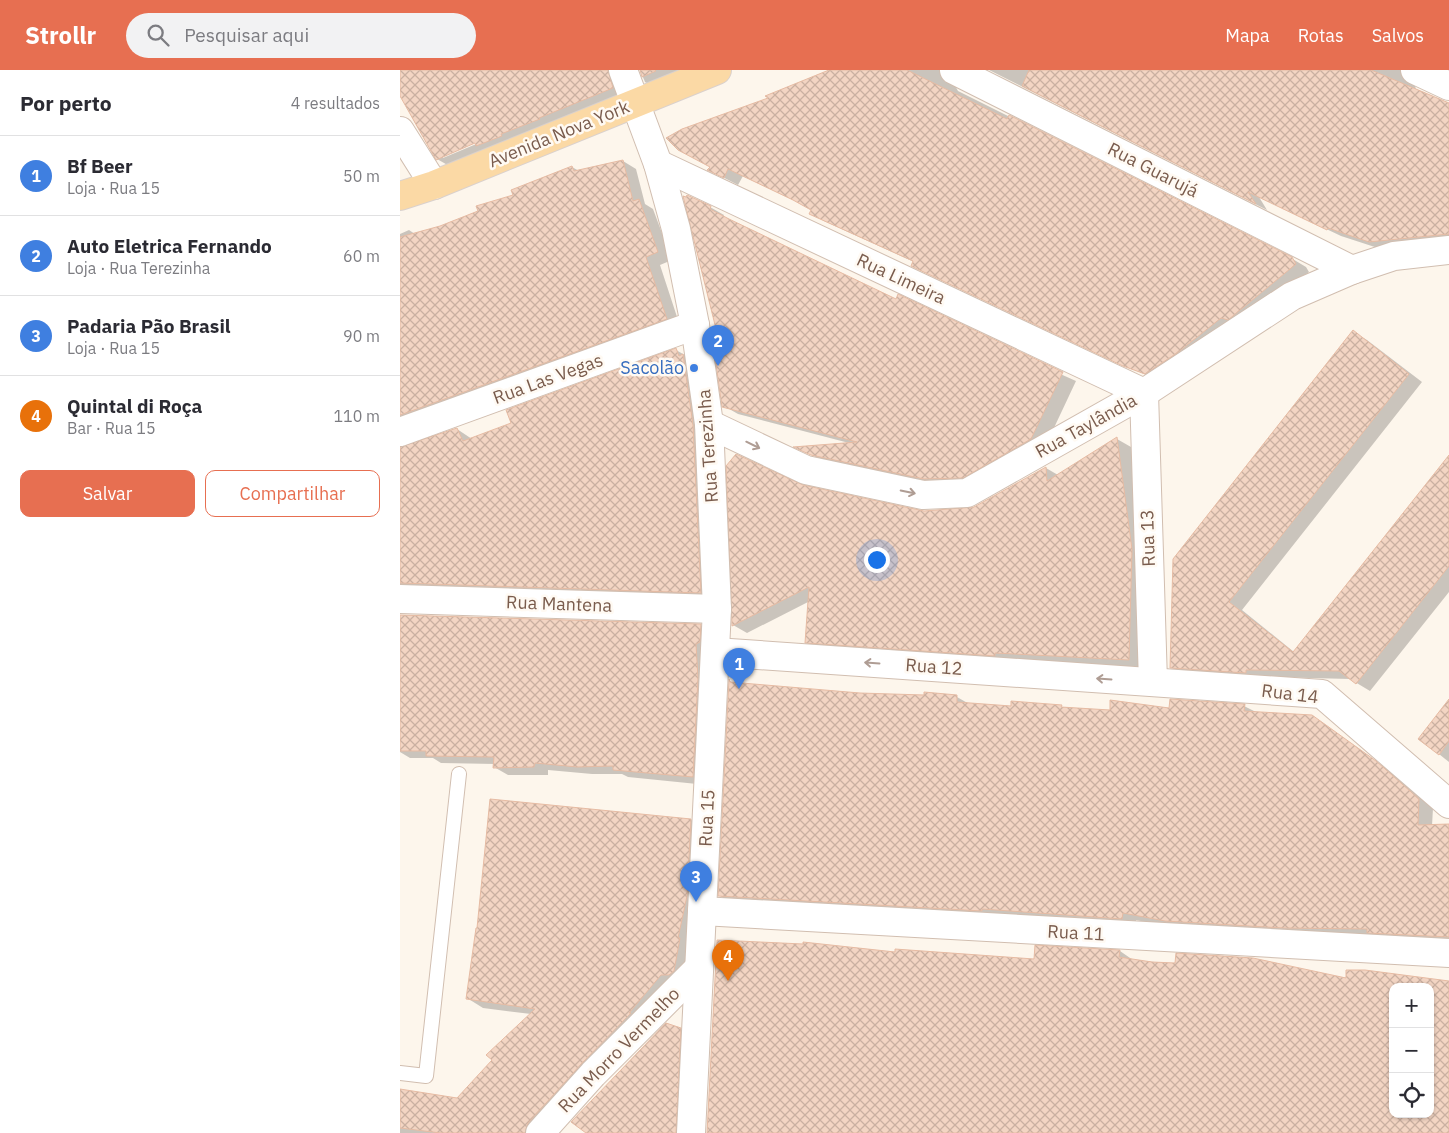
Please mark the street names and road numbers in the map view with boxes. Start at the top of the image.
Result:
street label: Avenida Nova York [485,95,633,172]
street label: Rua Guarujá [1104,137,1203,202]
street label: Rua Limeira [853,248,950,309]
street label: Rua Las Vegas [490,348,606,409]
street label: Rua Terezinha [692,388,723,504]
street label: Rua Taylândia [1031,388,1141,463]
street label: Rua 13 [1135,509,1160,567]
street label: Rua Mantena [506,590,613,617]
street label: Rua 12 [905,653,963,680]
street label: Rua 14 [1260,679,1320,708]
street label: Rua 15 [694,789,719,847]
street label: Rua 11 [1047,920,1105,945]
street label: Rua Morro Vermelho [553,982,684,1117]

